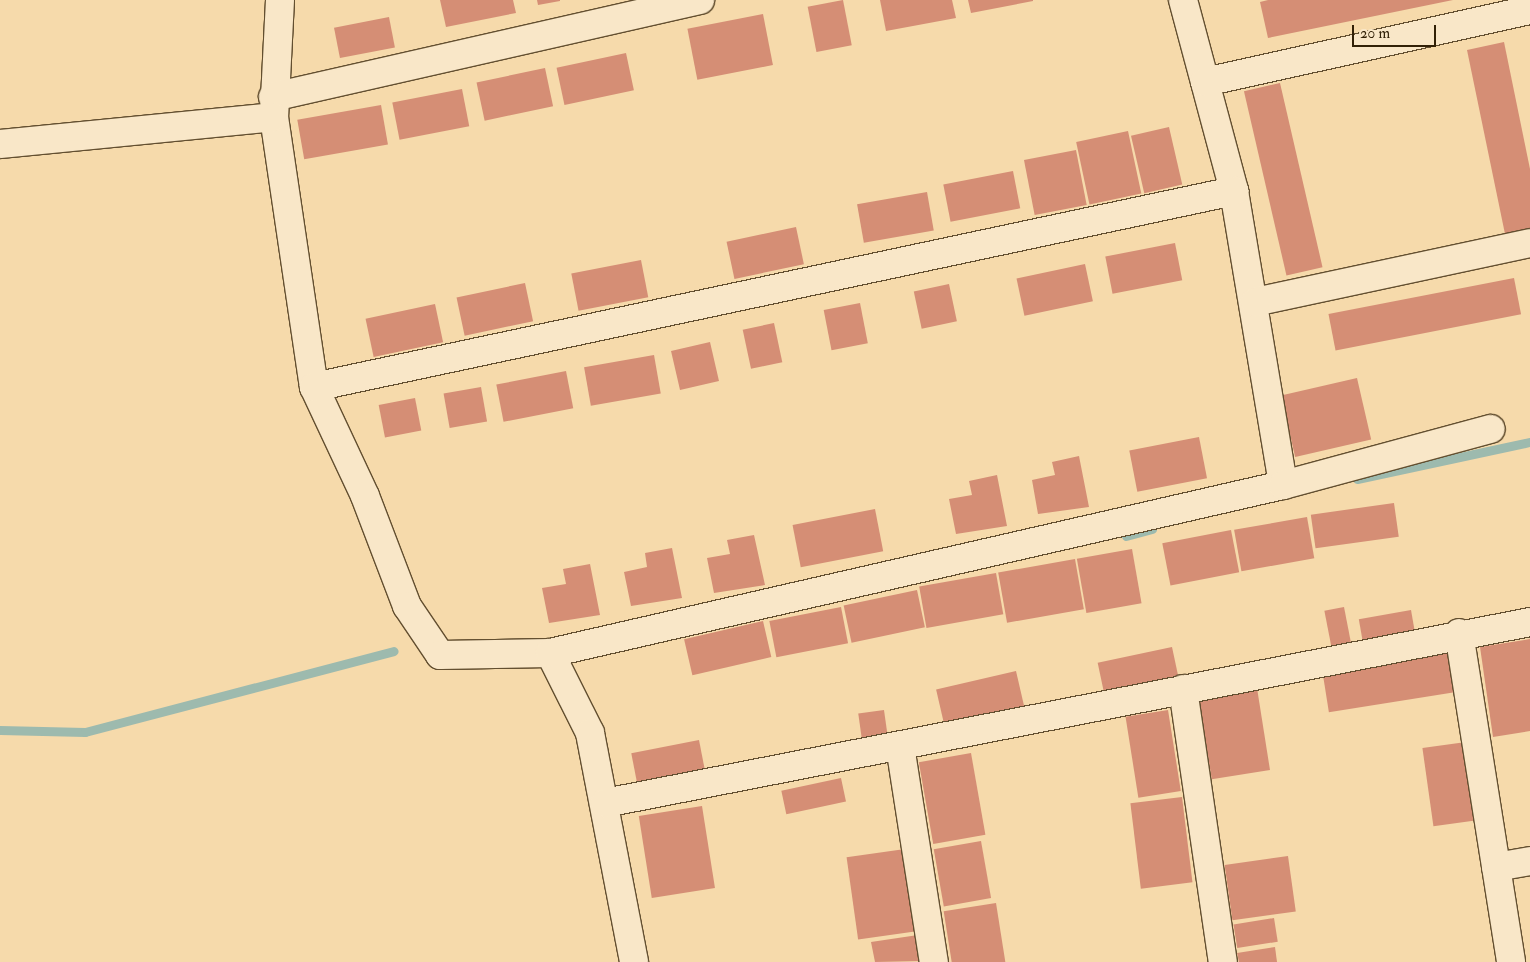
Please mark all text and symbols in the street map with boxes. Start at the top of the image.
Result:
scale bar [1355,15,1439,47]
text: 20 m [1360,24,1390,43]

